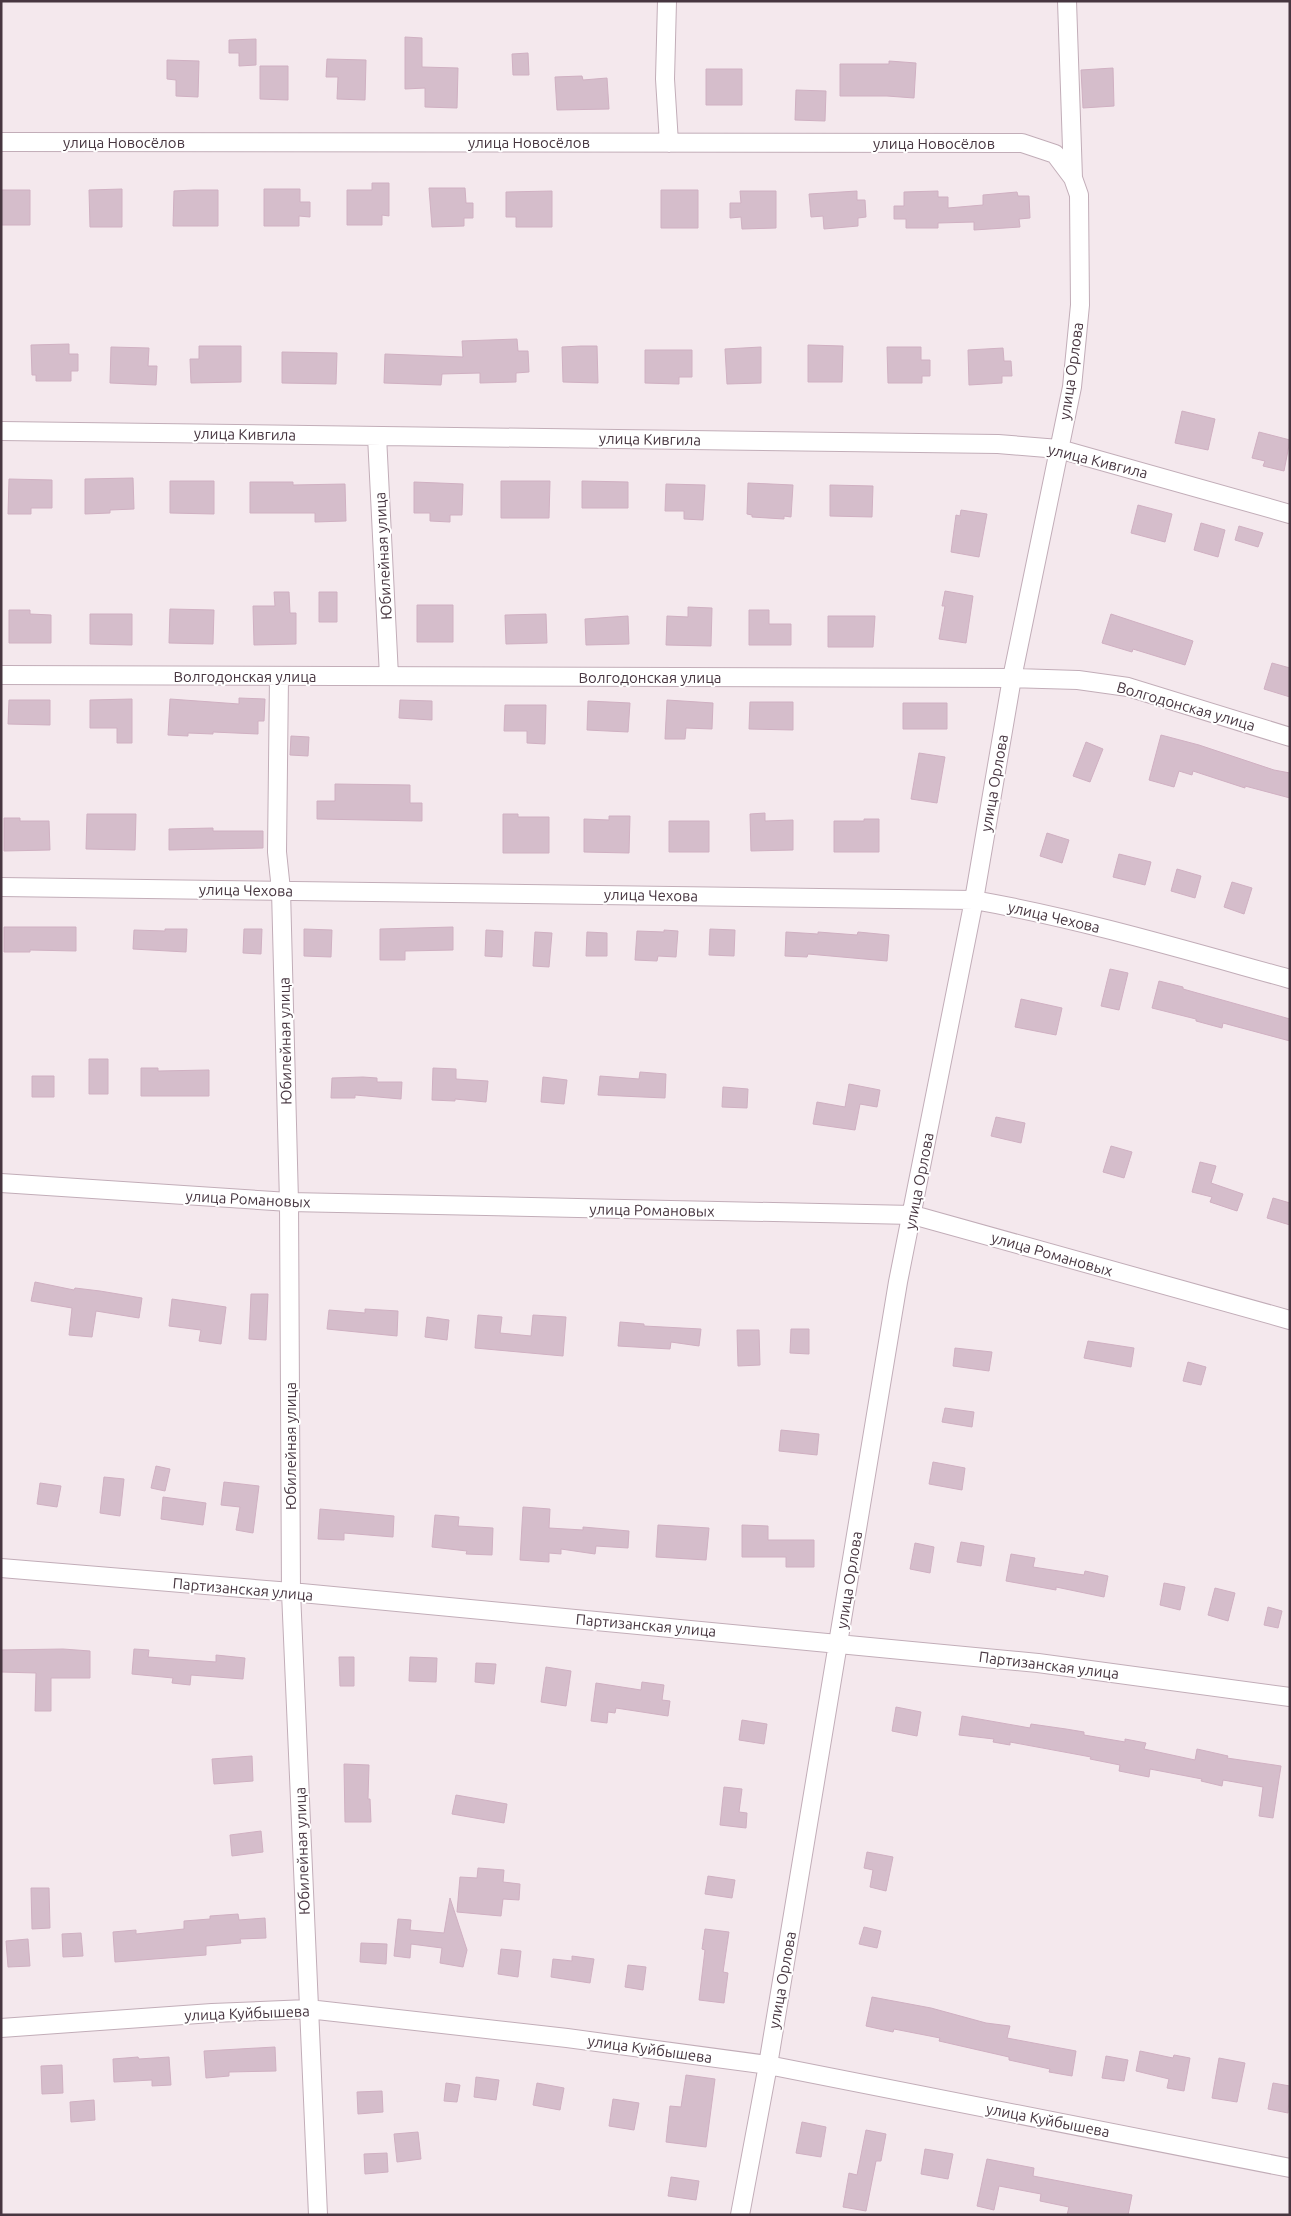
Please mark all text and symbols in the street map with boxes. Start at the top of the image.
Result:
street label: улица Новосёлов [63,134,185,151]
street label: улица Новосёлов [468,134,590,151]
street label: улица Новосёлов [873,135,995,152]
street label: улица Орлова [1056,321,1086,421]
street label: улица Кивгила [194,425,296,443]
street label: улица Кивгила [599,430,701,448]
street label: улица Кивгила [1046,440,1150,482]
street label: Юбилейная улица [371,492,395,620]
street label: Волгодонская улица [173,668,317,685]
street label: Волгодонская улица [578,669,722,686]
street label: Волгодонская улица [1115,678,1257,734]
street label: улица Орлова [977,733,1011,833]
street label: улица Чехова [199,881,293,899]
street label: улица Чехова [604,886,698,904]
street label: улица Чехова [1006,898,1102,936]
street label: Юбилейная улица [275,977,295,1105]
street label: улица Орлова [901,1131,937,1231]
street label: улица Романовых [185,1187,311,1211]
street label: улица Романовых [589,1200,715,1220]
street label: улица Романовых [989,1229,1115,1280]
street label: Юбилейная улица [282,1382,299,1510]
street label: улица Орлова [833,1530,865,1630]
street label: Партизанская улица [172,1574,314,1604]
street label: Партизанская улица [575,1610,717,1640]
street label: Партизанская улица [978,1648,1120,1682]
street label: Юбилейная улица [291,1787,313,1915]
street label: улица Орлова [765,1930,799,2030]
street label: улица Куйбышева [184,2002,310,2024]
street label: улица Куйбышева [587,2032,713,2066]
street label: улица Куйбышева [985,2100,1111,2140]

